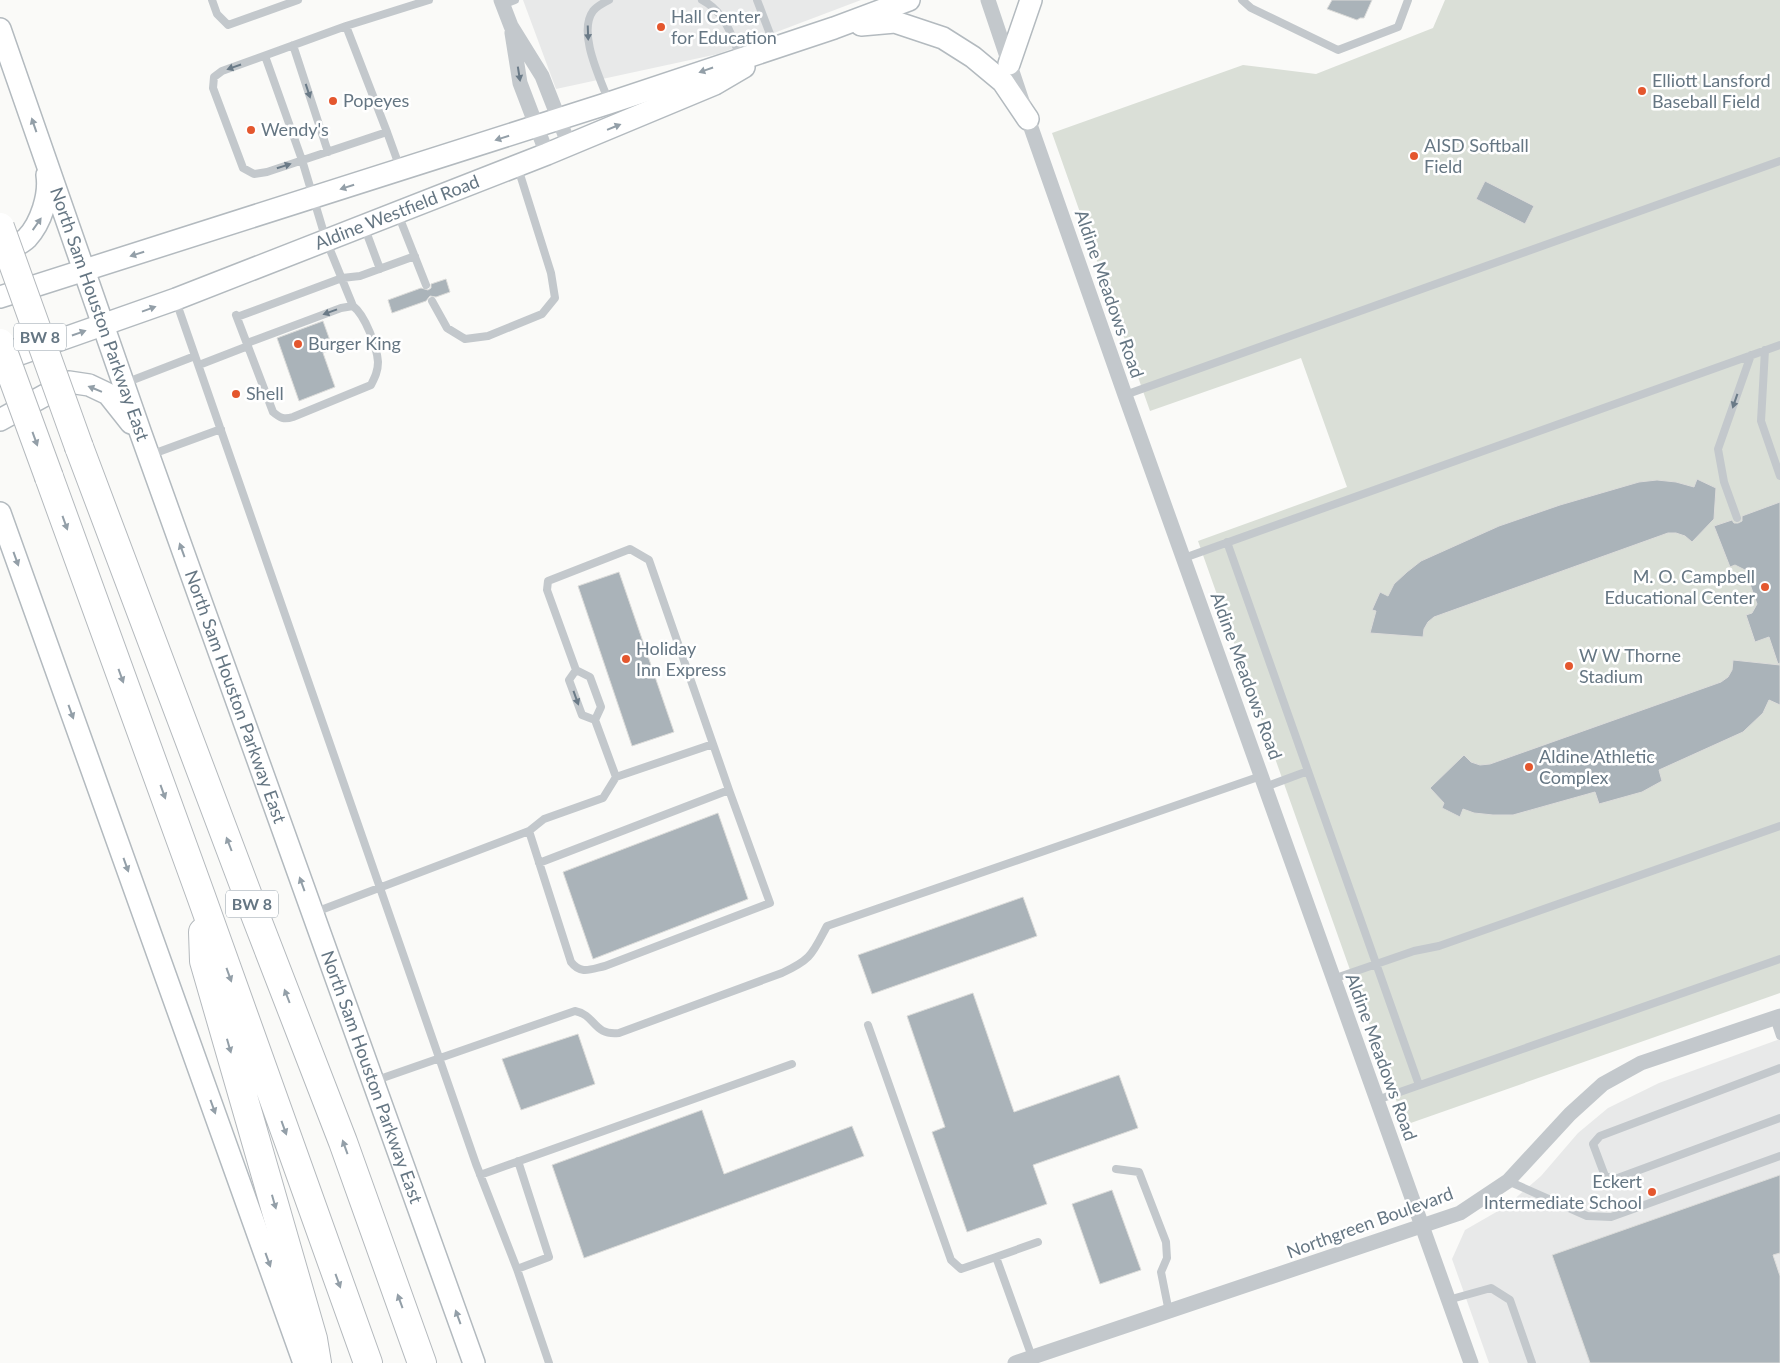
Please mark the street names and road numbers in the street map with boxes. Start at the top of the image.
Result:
street label: Aldine Westfield Road [311,170,482,254]
street label: North Sam Houston Parkway East [46,184,155,444]
street label: Aldine Meadows Road [1071,207,1149,381]
road number: BW 8 [14,324,66,351]
street label: North Sam Houston Parkway East [181,567,292,826]
street label: Aldine Meadows Road [1206,589,1287,762]
road number: BW 8 [226,891,278,918]
street label: North Sam Houston Parkway East [317,947,428,1207]
street label: Aldine Meadows Road [1341,970,1422,1143]
street label: Northgreen Boulevard [1283,1182,1456,1262]

